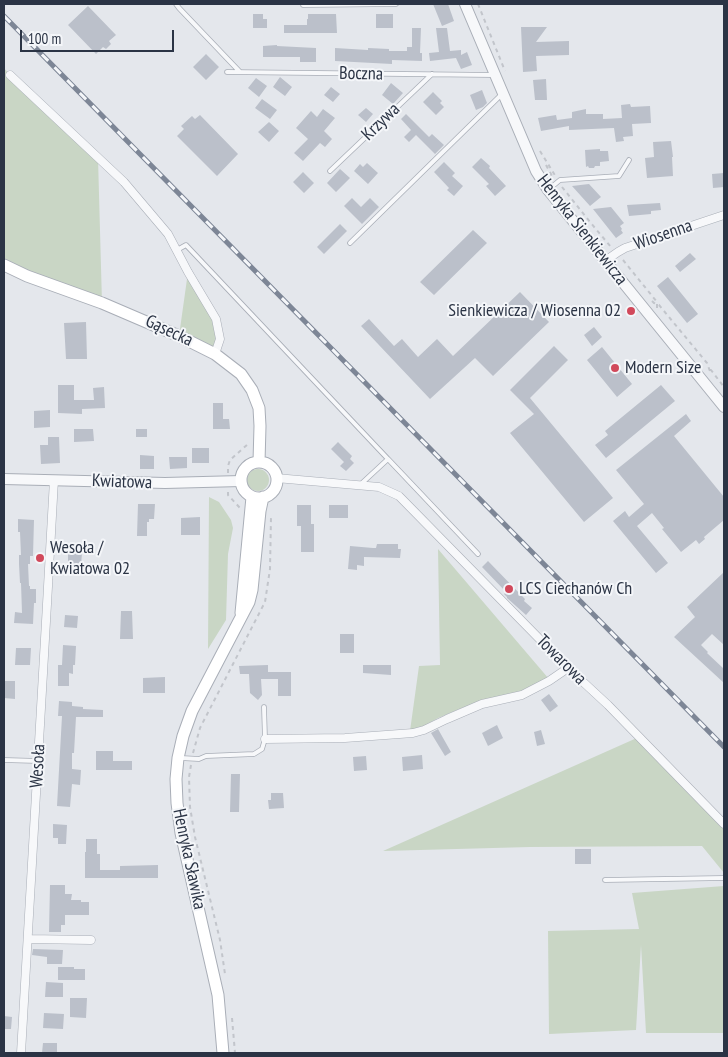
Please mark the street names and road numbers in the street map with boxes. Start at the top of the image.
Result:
street label: Boczna [339,63,383,85]
street label: Krzywa [357,99,405,145]
street label: Henryka Sienkiewicza [532,170,632,290]
street label: Wiosenna [631,215,695,255]
street label: Gąsecka [142,311,196,351]
street label: Kwiatowa [92,470,152,494]
street label: Towarowa [531,630,591,690]
street label: Wesoła [26,743,50,789]
street label: Henryka Sławika [168,807,210,911]

